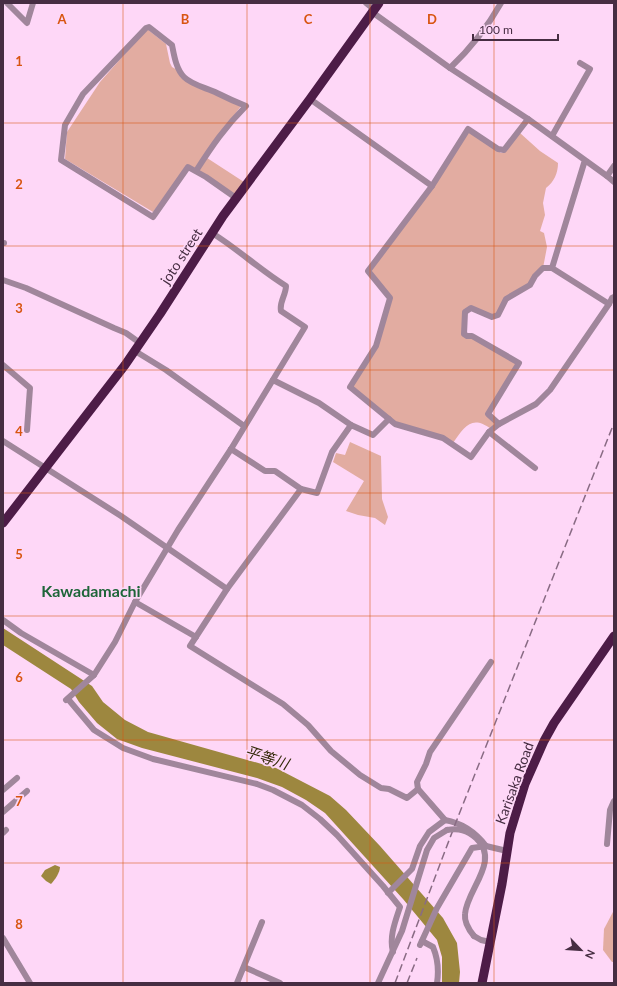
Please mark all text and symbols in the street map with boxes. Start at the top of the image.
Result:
text: A [56,11,67,27]
text: B [181,11,190,27]
text: C [304,11,313,27]
text: D [427,11,437,27]
scale bar [473,16,558,42]
text: 100 m [479,22,513,37]
text: 1 [15,53,23,69]
text: 2 [15,176,23,192]
street label: joto street [156,225,205,288]
text: 3 [15,300,23,316]
text: 4 [15,423,23,439]
text: 5 [15,546,23,562]
district label: Kawadamachi [41,581,141,600]
text: 6 [15,669,23,685]
street label: Karisaka Road [491,740,537,826]
water label: 平等川 [243,741,293,773]
text: 7 [15,793,23,809]
text: 8 [15,916,23,932]
north arrow [561,930,601,970]
text: N [583,948,598,961]

